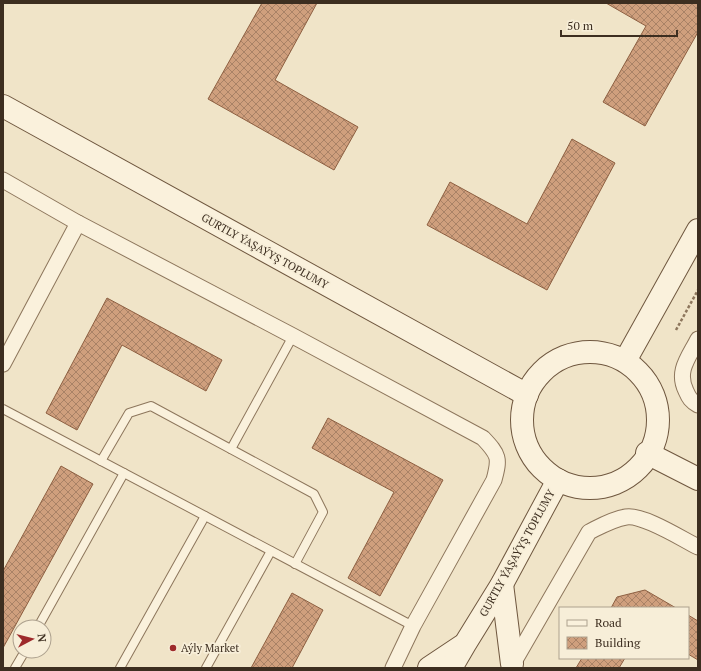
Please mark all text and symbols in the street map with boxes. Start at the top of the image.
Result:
scale bar [561,12,677,38]
text: 50 m [567,18,594,33]
street label: GURTLY ÝAŞAÝYŞ TOPLUMY [199,210,332,292]
street label: GURTLY ÝAŞAÝYŞ TOPLUMY [476,486,558,619]
legend [559,607,689,659]
text: Road [595,615,622,630]
north arrow [12,619,52,659]
text: N [34,633,49,643]
text: Building [595,635,641,650]
place label: Aýly Market [181,641,239,655]
marker: Aýly Market [168,643,178,653]

